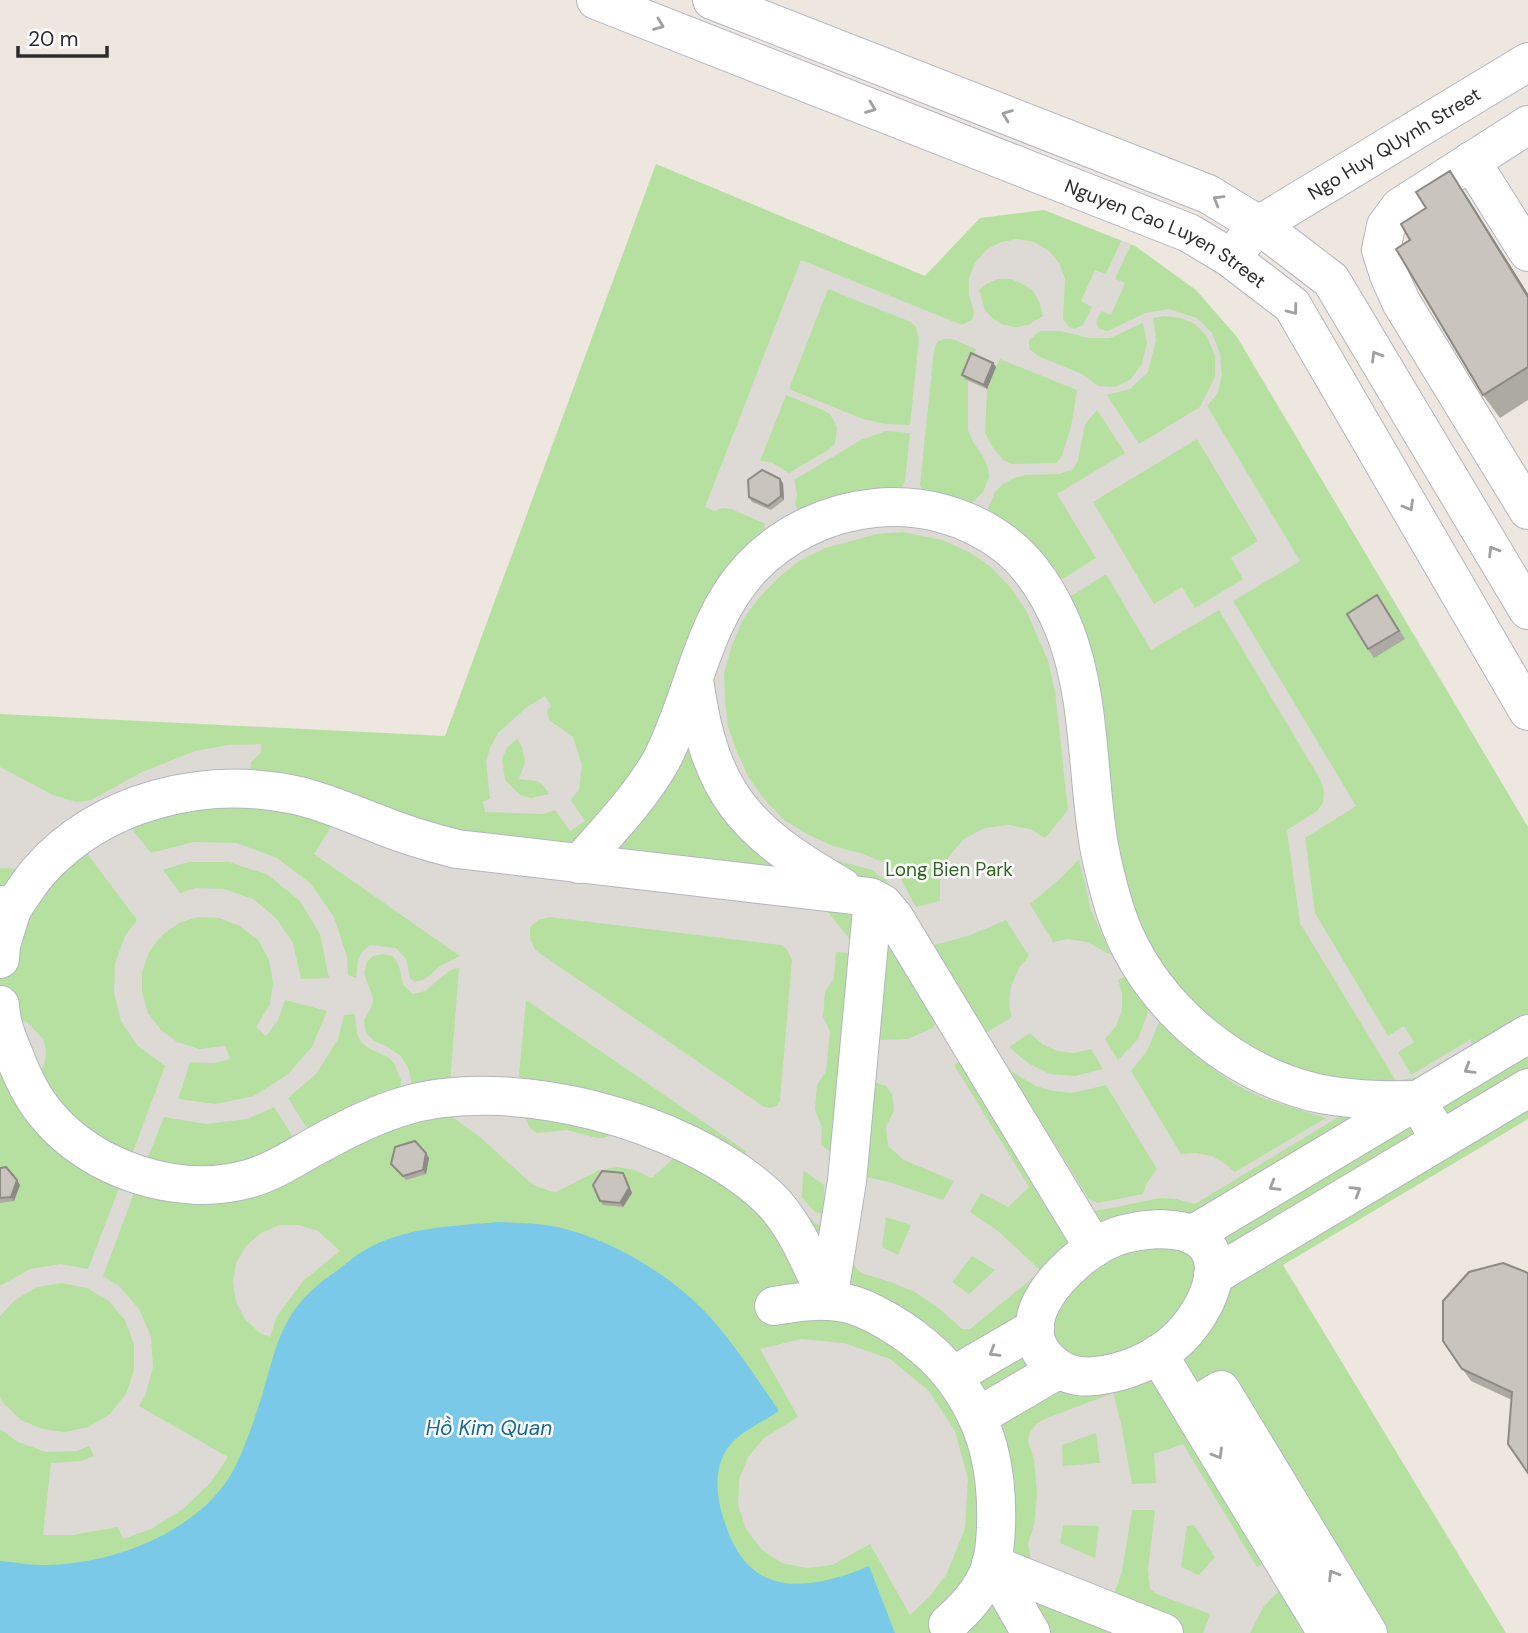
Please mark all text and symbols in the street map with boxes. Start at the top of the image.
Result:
scale bar [18,14,107,58]
one-way arrow [653,16,665,30]
text: 20 m [28,25,79,53]
street label: Ngo Huy QUynh Street [1303,81,1485,205]
one-way arrow [864,100,876,114]
one-way arrow [1001,110,1013,124]
street label: Nguyen Cao Luyen Street [1061,173,1271,293]
one-way arrow [1212,195,1225,208]
one-way arrow [1285,303,1298,315]
one-way arrow [1372,351,1385,364]
one-way arrow [1401,498,1414,511]
one-way arrow [1488,546,1501,559]
park label: Long Bien Park [885,857,1013,882]
one-way arrow [1464,1060,1477,1073]
one-way arrow [1269,1178,1282,1191]
one-way arrow [1348,1186,1361,1199]
one-way arrow [988,1344,1001,1357]
water label: Hồ Kim Quan [426,1414,552,1442]
one-way arrow [1210,1447,1223,1460]
one-way arrow [1328,1569,1341,1582]

